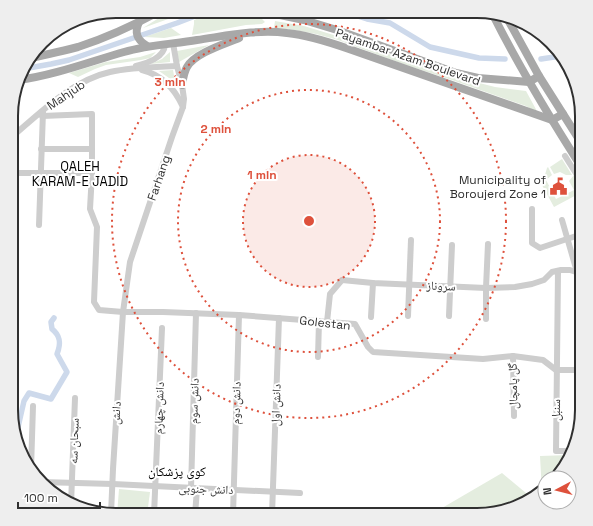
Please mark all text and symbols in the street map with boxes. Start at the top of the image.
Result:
street label: Payambar Azam Boulevard [333,25,483,89]
text: 3 min [154,74,186,90]
street label: Mahjub [44,76,88,114]
text: 2 min [200,121,232,137]
street label: Farhang [144,153,174,203]
district label: QALEH KARAM-E JADID [32,158,128,190]
text: 1 min [247,167,277,183]
place label: Municipality of Boroujerd Zone 1 [450,172,546,202]
public building icon: Municipality of Boroujerd Zone 1 [549,177,569,197]
centre of rings [302,214,316,228]
street label: سروناز [425,277,456,295]
street label: Golestan [299,312,351,334]
street label: گل پامچال [505,363,521,409]
street label: دانش سوم [185,378,203,424]
street label: دانش دوم [227,381,245,425]
street label: دانش چهارم [150,382,168,434]
street label: دانش اول [267,384,285,426]
street label: سنبل [548,399,564,421]
street label: دانش [107,401,125,425]
street label: سبحان سه [65,418,83,464]
district label: کوی پزشکان [148,463,207,480]
north arrow [537,470,577,510]
street label: دانش جنوبی [178,480,234,498]
scale bar [18,484,100,510]
text: N [540,487,554,496]
text: 100 m [24,490,58,506]

